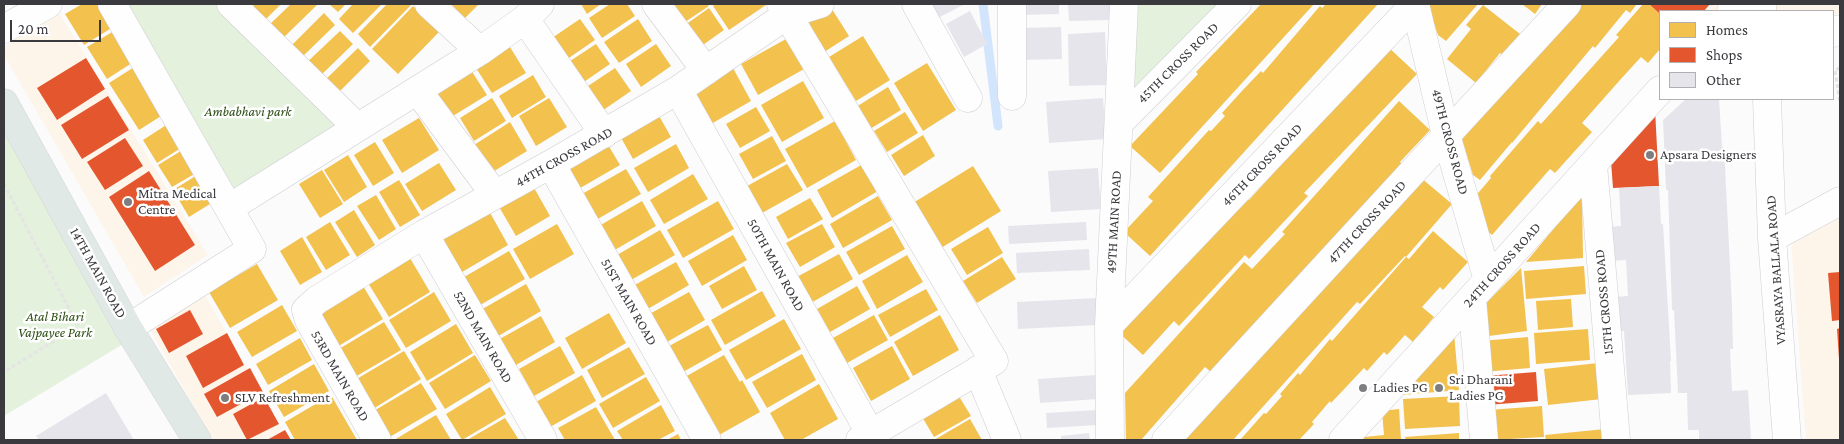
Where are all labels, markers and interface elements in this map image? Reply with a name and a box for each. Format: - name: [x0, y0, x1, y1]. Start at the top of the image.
- scale bar: [12, 10, 104, 42]
- legend: [1659, 10, 1834, 100]
- street label: 45TH CROSS ROAD: [1134, 19, 1222, 107]
- text: 20 m: [18, 21, 49, 37]
- text: Homes: [1706, 22, 1748, 38]
- text: Shops: [1706, 47, 1742, 63]
- text: Other: [1706, 72, 1741, 88]
- street label: 49TH CROSS ROAD: [1428, 87, 1472, 197]
- park label: Ambabhavi park: [205, 104, 291, 120]
- street label: 46TH CROSS ROAD: [1218, 120, 1306, 210]
- street label: 44TH CROSS ROAD: [512, 123, 616, 191]
- place label: Apsara Designers: [1660, 147, 1757, 163]
- marker: Apsara Designers: [1644, 149, 1656, 161]
- street label: 49TH MAIN ROAD: [1103, 170, 1125, 274]
- street label: 47TH CROSS ROAD: [1324, 177, 1410, 267]
- place label: Mitra Medical Centre: [138, 186, 217, 218]
- street label: VYASRAYA BALLALA ROAD: [1762, 195, 1790, 345]
- marker: Mitra Medical Centre: [122, 196, 134, 208]
- street label: 50TH MAIN ROAD: [744, 216, 808, 314]
- street label: 24TH CROSS ROAD: [1460, 219, 1544, 311]
- street label: 14TH MAIN ROAD: [66, 225, 130, 321]
- street label: 15TH CROSS ROAD: [1591, 249, 1617, 355]
- street label: 51ST MAIN ROAD: [597, 255, 661, 349]
- street label: 52ND MAIN ROAD: [450, 288, 516, 386]
- park label: Atal Bihari Vajpayee Park: [18, 309, 92, 342]
- street label: 53RD MAIN ROAD: [307, 327, 373, 425]
- place label: Sri Dharani Ladies PG: [1449, 372, 1513, 404]
- place label: Ladies PG: [1373, 380, 1428, 396]
- marker: Ladies PG: [1357, 382, 1369, 394]
- marker: Sri Dharani Ladies PG: [1433, 382, 1445, 394]
- place label: SLV Refreshment: [235, 390, 330, 406]
- marker: SLV Refreshment: [219, 392, 231, 404]

